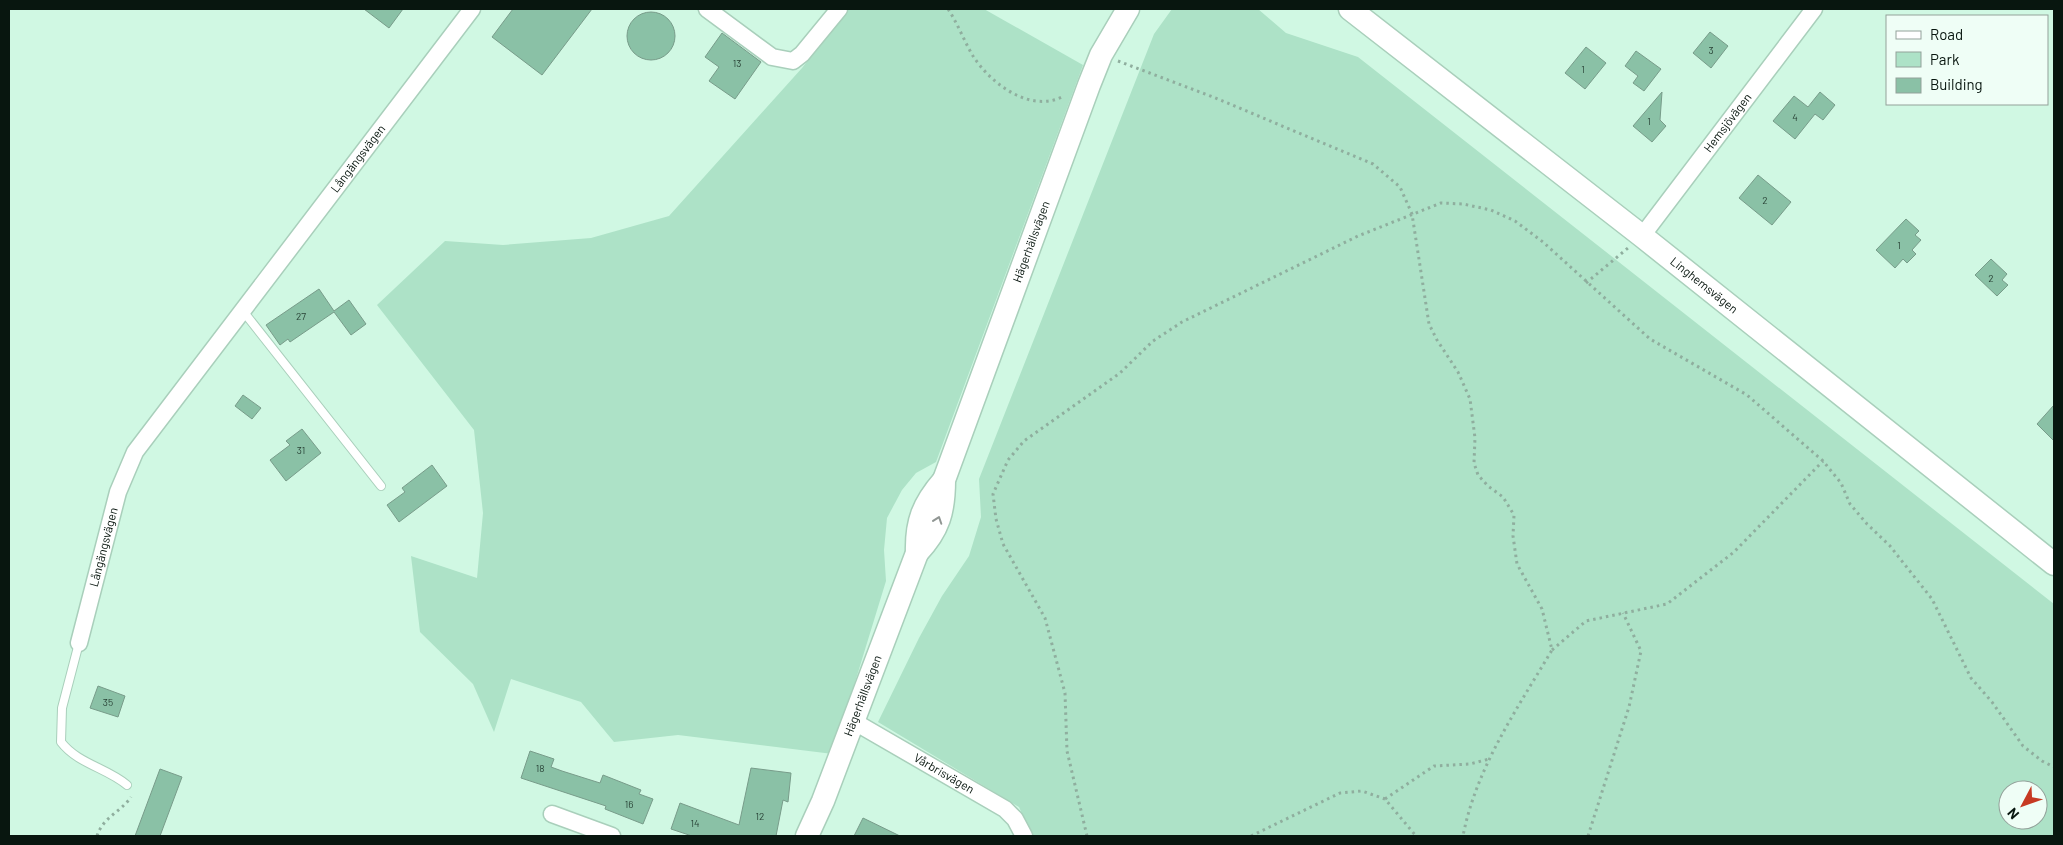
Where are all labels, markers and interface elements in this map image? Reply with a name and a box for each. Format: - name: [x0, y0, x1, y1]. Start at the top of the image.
- legend: [1886, 15, 2048, 105]
- text: Road: [1930, 25, 1963, 43]
- house number: 3: [1708, 44, 1714, 56]
- text: Park: [1930, 50, 1960, 68]
- house number: 13: [733, 57, 741, 69]
- house number: 1: [1581, 63, 1585, 75]
- text: Building: [1930, 75, 1983, 93]
- street label: Hemsjövägen: [1700, 90, 1754, 154]
- house number: 4: [1792, 111, 1798, 123]
- house number: 1: [1647, 115, 1651, 127]
- street label: Långängsvägen: [327, 121, 388, 195]
- house number: 2: [1762, 194, 1768, 206]
- street label: Hägerhällsvägen: [1009, 199, 1052, 284]
- house number: 1: [1897, 239, 1901, 251]
- street label: Linghemsvägen: [1668, 254, 1741, 316]
- house number: 2: [1988, 272, 1994, 284]
- house number: 27: [296, 310, 306, 322]
- house number: 31: [297, 444, 305, 456]
- street label: Långängsvägen: [86, 506, 120, 588]
- one-way arrow: [933, 516, 943, 524]
- street label: Hägerhällsvägen: [840, 653, 884, 738]
- house number: 35: [103, 696, 113, 708]
- street label: Vårbrisvägen: [912, 750, 977, 796]
- house number: 18: [536, 762, 544, 774]
- north arrow: [1998, 780, 2048, 830]
- house number: 16: [625, 798, 633, 810]
- text: N: [2003, 805, 2022, 823]
- house number: 12: [756, 810, 764, 822]
- house number: 14: [690, 817, 700, 829]

